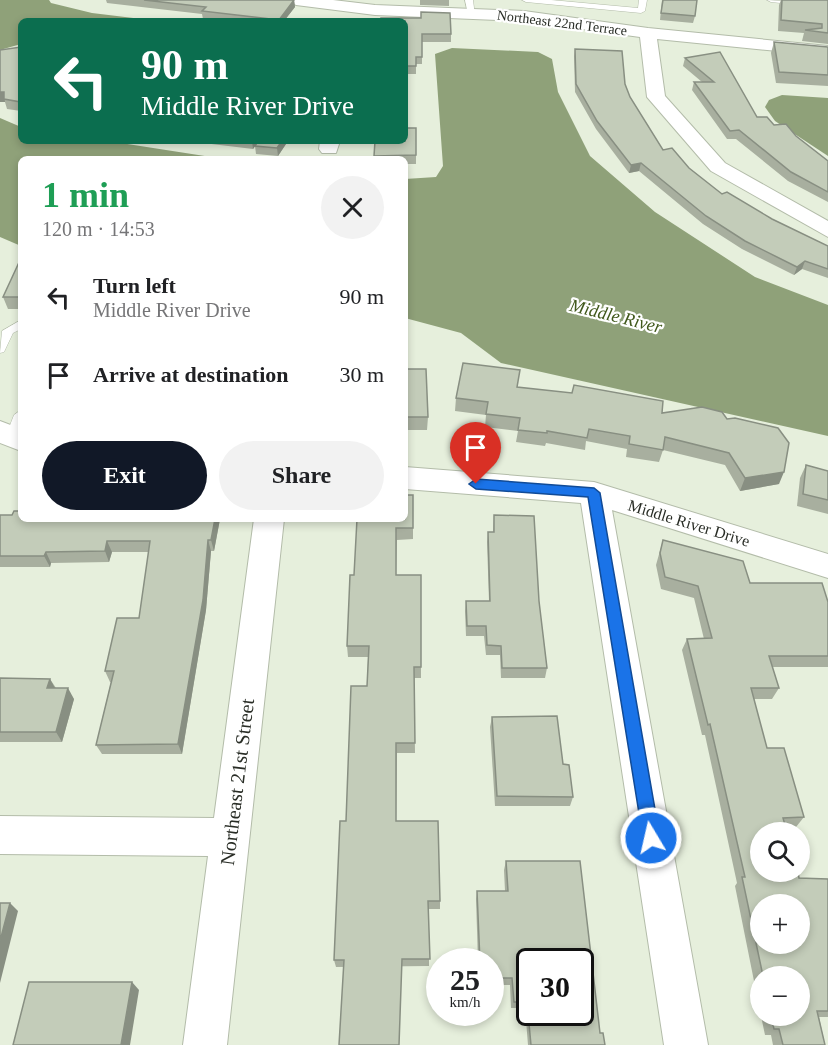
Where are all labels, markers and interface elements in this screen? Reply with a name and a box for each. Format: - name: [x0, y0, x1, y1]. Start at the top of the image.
- street label: Northeast 22nd Terrace: [496, 8, 628, 38]
- icon: left: [42, 42, 120, 120]
- text: 90 m: [141, 42, 229, 88]
- text: Middle River Drive: [141, 91, 354, 121]
- text: 1 min: [42, 175, 129, 215]
- button: close: [321, 176, 384, 239]
- text: 120 m · 14:53: [42, 218, 155, 240]
- text: Turn left: [93, 273, 176, 298]
- icon: left: [42, 281, 75, 314]
- text: 90 m: [339, 284, 384, 309]
- water label: Middle River: [567, 295, 665, 337]
- text: Middle River Drive: [93, 299, 251, 321]
- icon: arrive: [42, 359, 75, 392]
- text: Arrive at destination: [93, 362, 289, 387]
- text: 30 m: [339, 362, 384, 387]
- pin: [450, 422, 501, 484]
- icon: arrive: [459, 431, 492, 464]
- button: Exit: [42, 441, 207, 510]
- button: Share: [219, 441, 384, 510]
- street label: Middle River Drive: [626, 496, 752, 550]
- street label: Northeast 21st Street: [216, 697, 258, 867]
- position arrow: [619, 806, 683, 870]
- map controls: [750, 822, 810, 1026]
- button: search: [750, 822, 810, 882]
- button: +: [750, 894, 810, 954]
- speed limit sign: 30: [516, 948, 594, 1026]
- text: 25: [450, 963, 480, 996]
- button: −: [750, 966, 810, 1026]
- text: km/h: [450, 994, 480, 1010]

